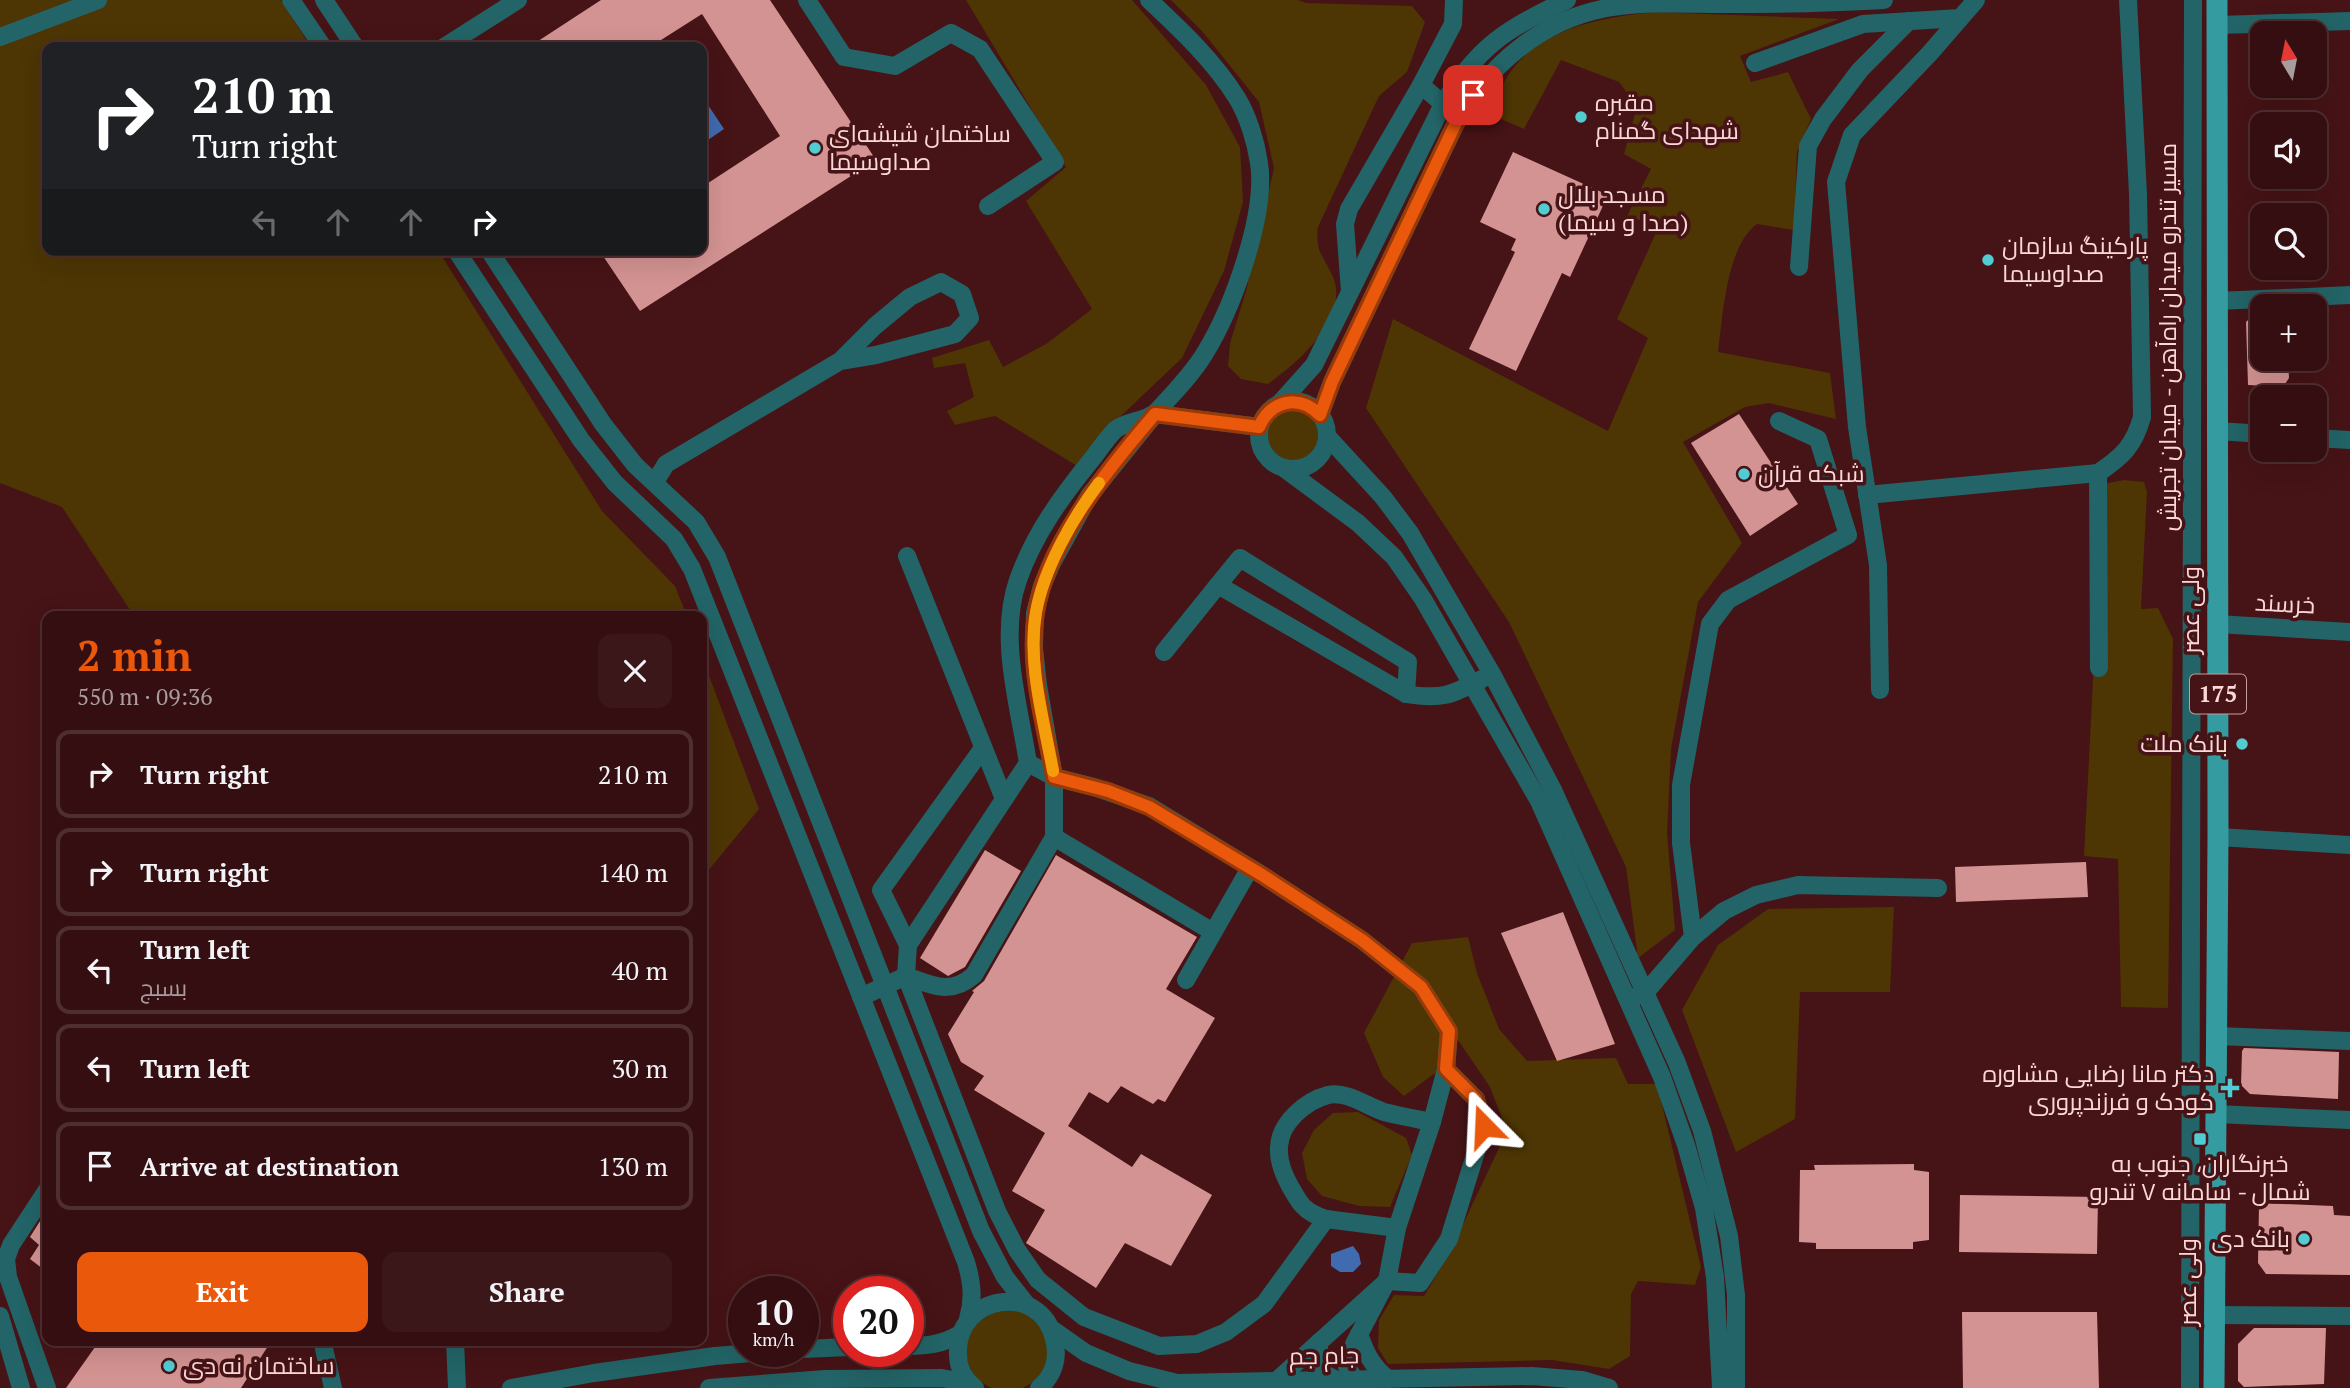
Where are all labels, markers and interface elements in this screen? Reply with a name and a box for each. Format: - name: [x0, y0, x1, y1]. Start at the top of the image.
- north arrow: [2250, 21, 2328, 98]
- map controls: [2250, 21, 2327, 462]
- text: 210 m: [192, 62, 334, 127]
- pin: [1443, 65, 1503, 125]
- icon: right: [77, 70, 168, 161]
- icon: arrive: [1454, 76, 1492, 114]
- place label: مقبره شهدای گمنام: [1595, 86, 1739, 147]
- marker: مقبره شهدای گمنام: [1573, 109, 1589, 125]
- button: sound: [2250, 112, 2327, 189]
- place label: ساختمان شیشه‌ای صداوسیما: [829, 117, 1011, 177]
- text: Turn right: [192, 125, 338, 167]
- marker: ساختمان شیشه‌ای صداوسیما: [807, 140, 823, 156]
- street label: مسیر تندرو میدان راه‌آهن - میدان تجریش: [2151, 143, 2183, 531]
- place label: مسجد بلال (صدا و سیما): [1558, 178, 1688, 238]
- marker: مسجد بلال (صدا و سیما): [1536, 201, 1552, 217]
- icon: left: [246, 203, 284, 241]
- icon: ahead: [319, 203, 357, 241]
- icon: ahead: [392, 203, 430, 241]
- icon: right: [465, 203, 503, 241]
- button: search: [2250, 203, 2327, 280]
- place label: پارکینگ سازمان صداوسیما: [2002, 229, 2149, 289]
- marker: پارکینگ سازمان صداوسیما: [1980, 252, 1996, 268]
- button: +: [2250, 294, 2327, 371]
- button: −: [2250, 385, 2327, 462]
- place label: شبکه قرآن: [1758, 457, 1865, 489]
- marker: شبکه قرآن: [1736, 466, 1752, 482]
- street label: ولی عصر: [2174, 566, 2206, 656]
- street label: خرسند: [2254, 585, 2316, 621]
- text: 2 min: [77, 627, 192, 683]
- button: close: [598, 634, 672, 708]
- road number: 175: [2190, 674, 2246, 714]
- text: 550 m · 09:36: [77, 681, 212, 712]
- place label: بانک ملت: [2140, 727, 2228, 759]
- marker: بانک ملت: [2234, 736, 2250, 752]
- icon: right: [81, 755, 119, 793]
- text: Turn right: [140, 757, 269, 791]
- text: 210 m: [598, 757, 668, 791]
- icon: right: [81, 853, 119, 891]
- text: Turn right: [140, 855, 269, 889]
- text: 140 m: [598, 855, 668, 889]
- text: Turn left: [140, 932, 250, 966]
- icon: left: [81, 951, 119, 989]
- text: 40 m: [612, 953, 668, 987]
- text: بسبج: [140, 972, 187, 1003]
- icon: left: [81, 1049, 119, 1087]
- text: Turn left: [140, 1051, 250, 1085]
- text: 30 m: [612, 1051, 668, 1085]
- place label: دکتر مانا رضایی مشاوره کودک و فرزندپروری: [1982, 1057, 2214, 1118]
- marker: دکتر مانا رضایی مشاوره کودک و فرزندپروری: [2220, 1078, 2240, 1098]
- position arrow: [1447, 1089, 1521, 1163]
- marker: خبرنگاران، جنوب به شمال - سامانه ۷ تندرو: [2192, 1131, 2208, 1147]
- icon: arrive: [81, 1147, 119, 1185]
- place label: خبرنگاران، جنوب به شمال - سامانه ۷ تندرو: [2089, 1147, 2311, 1207]
- text: Arrive at destination: [140, 1149, 399, 1183]
- text: 130 m: [598, 1149, 668, 1183]
- place label: بانک دی: [2212, 1222, 2290, 1254]
- marker: بانک دی: [2296, 1231, 2312, 1247]
- street label: ولی عصر: [2171, 1238, 2203, 1328]
- button: Exit: [77, 1252, 368, 1332]
- button: Share: [382, 1252, 672, 1332]
- speed limit sign: 20: [833, 1276, 924, 1367]
- text: 10: [754, 1289, 793, 1335]
- text: km/h: [753, 1327, 794, 1351]
- street label: جام جم: [1289, 1338, 1359, 1373]
- place label: ساختمان نه دی: [183, 1349, 335, 1381]
- marker: ساختمان نه دی: [161, 1358, 177, 1374]

